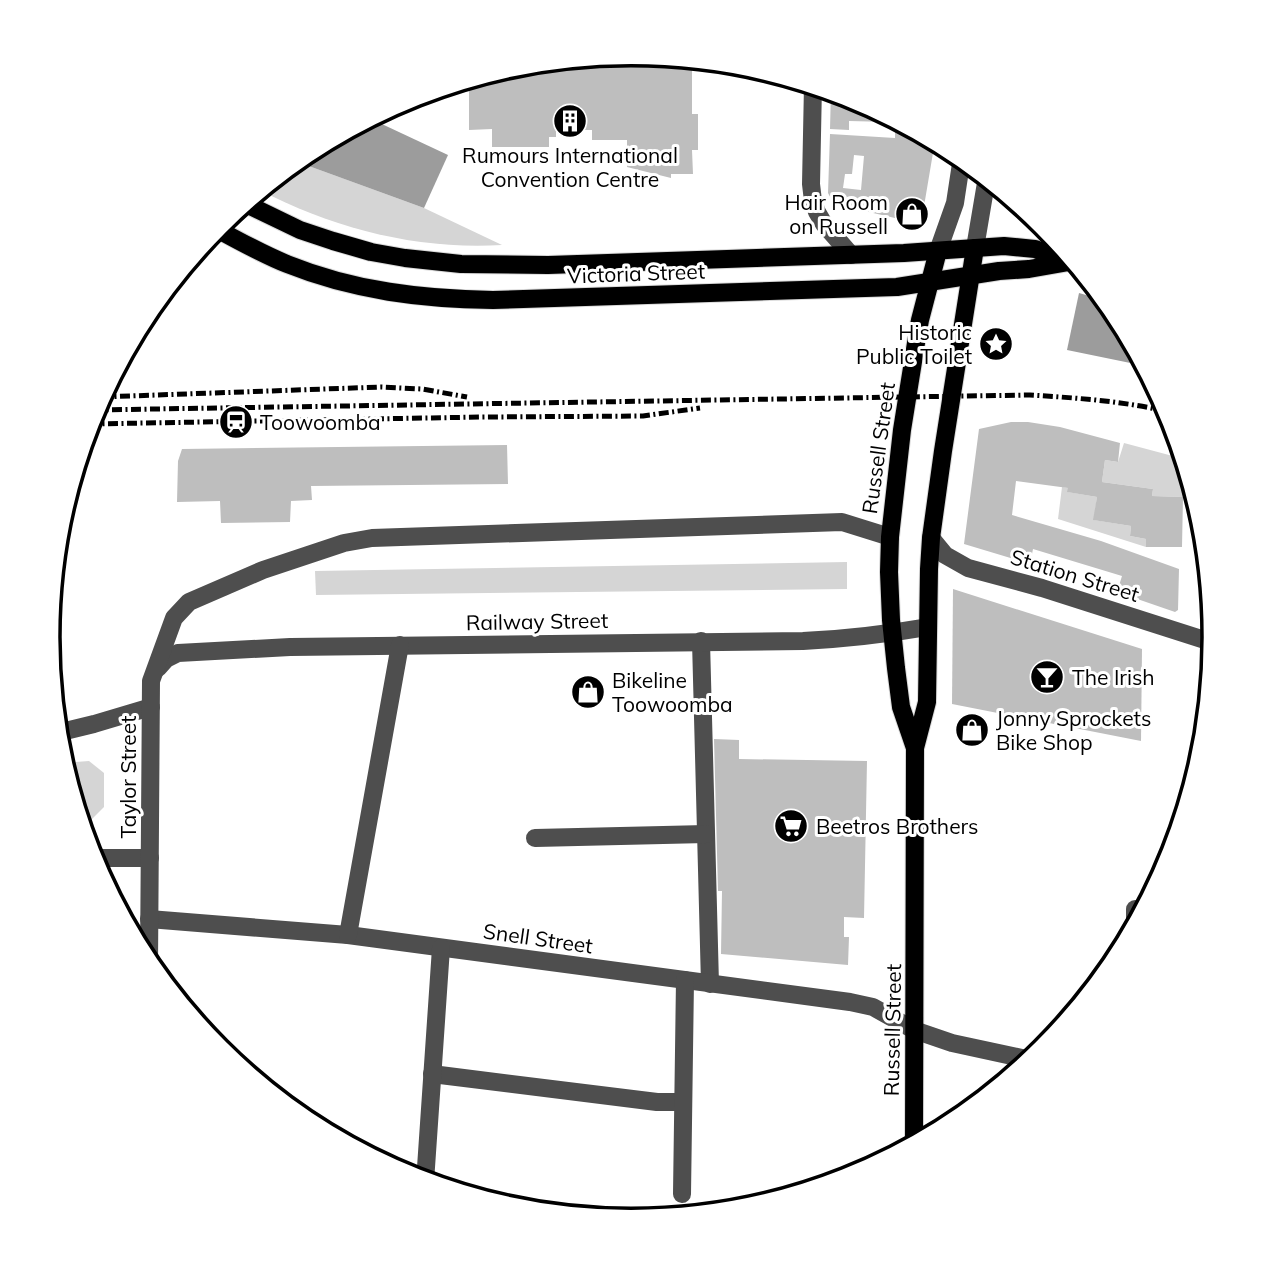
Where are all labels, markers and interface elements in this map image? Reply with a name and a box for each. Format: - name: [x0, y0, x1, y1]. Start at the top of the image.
- building icon: Rumours International Convention Centre: [551, 102, 589, 140]
- place label: Rumours International Convention Centre: [462, 142, 678, 192]
- place label: Hair Room on Russell: [785, 189, 888, 239]
- shop icon: Hair Room on Russell: [893, 195, 931, 233]
- street label: Victoria Street: [567, 258, 705, 288]
- place label: Historic Public Toilet: [856, 319, 972, 369]
- place icon: Historic Public Toilet: [977, 325, 1015, 363]
- street label: Russell Street: [856, 381, 900, 515]
- station icon: Toowoomba: [217, 403, 255, 441]
- place label: Toowoomba: [260, 409, 381, 435]
- street label: Station Street: [1008, 543, 1142, 607]
- street label: Railway Street: [466, 607, 608, 635]
- bar icon: The Irish: [1028, 658, 1066, 696]
- place label: The Irish: [1072, 664, 1155, 690]
- place label: Bikeline Toowoomba: [612, 667, 733, 717]
- shop icon: Bikeline Toowoomba: [569, 673, 607, 711]
- place label: Jonny Sprockets Bike Shop: [996, 705, 1151, 755]
- shop icon: Jonny Sprockets Bike Shop: [953, 711, 991, 749]
- street label: Taylor Street: [115, 716, 141, 838]
- supermarket icon: Beetros Brothers: [772, 807, 810, 845]
- place label: Beetros Brothers: [816, 813, 979, 839]
- street label: Snell Street: [482, 917, 594, 959]
- street label: Russell Street: [878, 964, 906, 1096]

